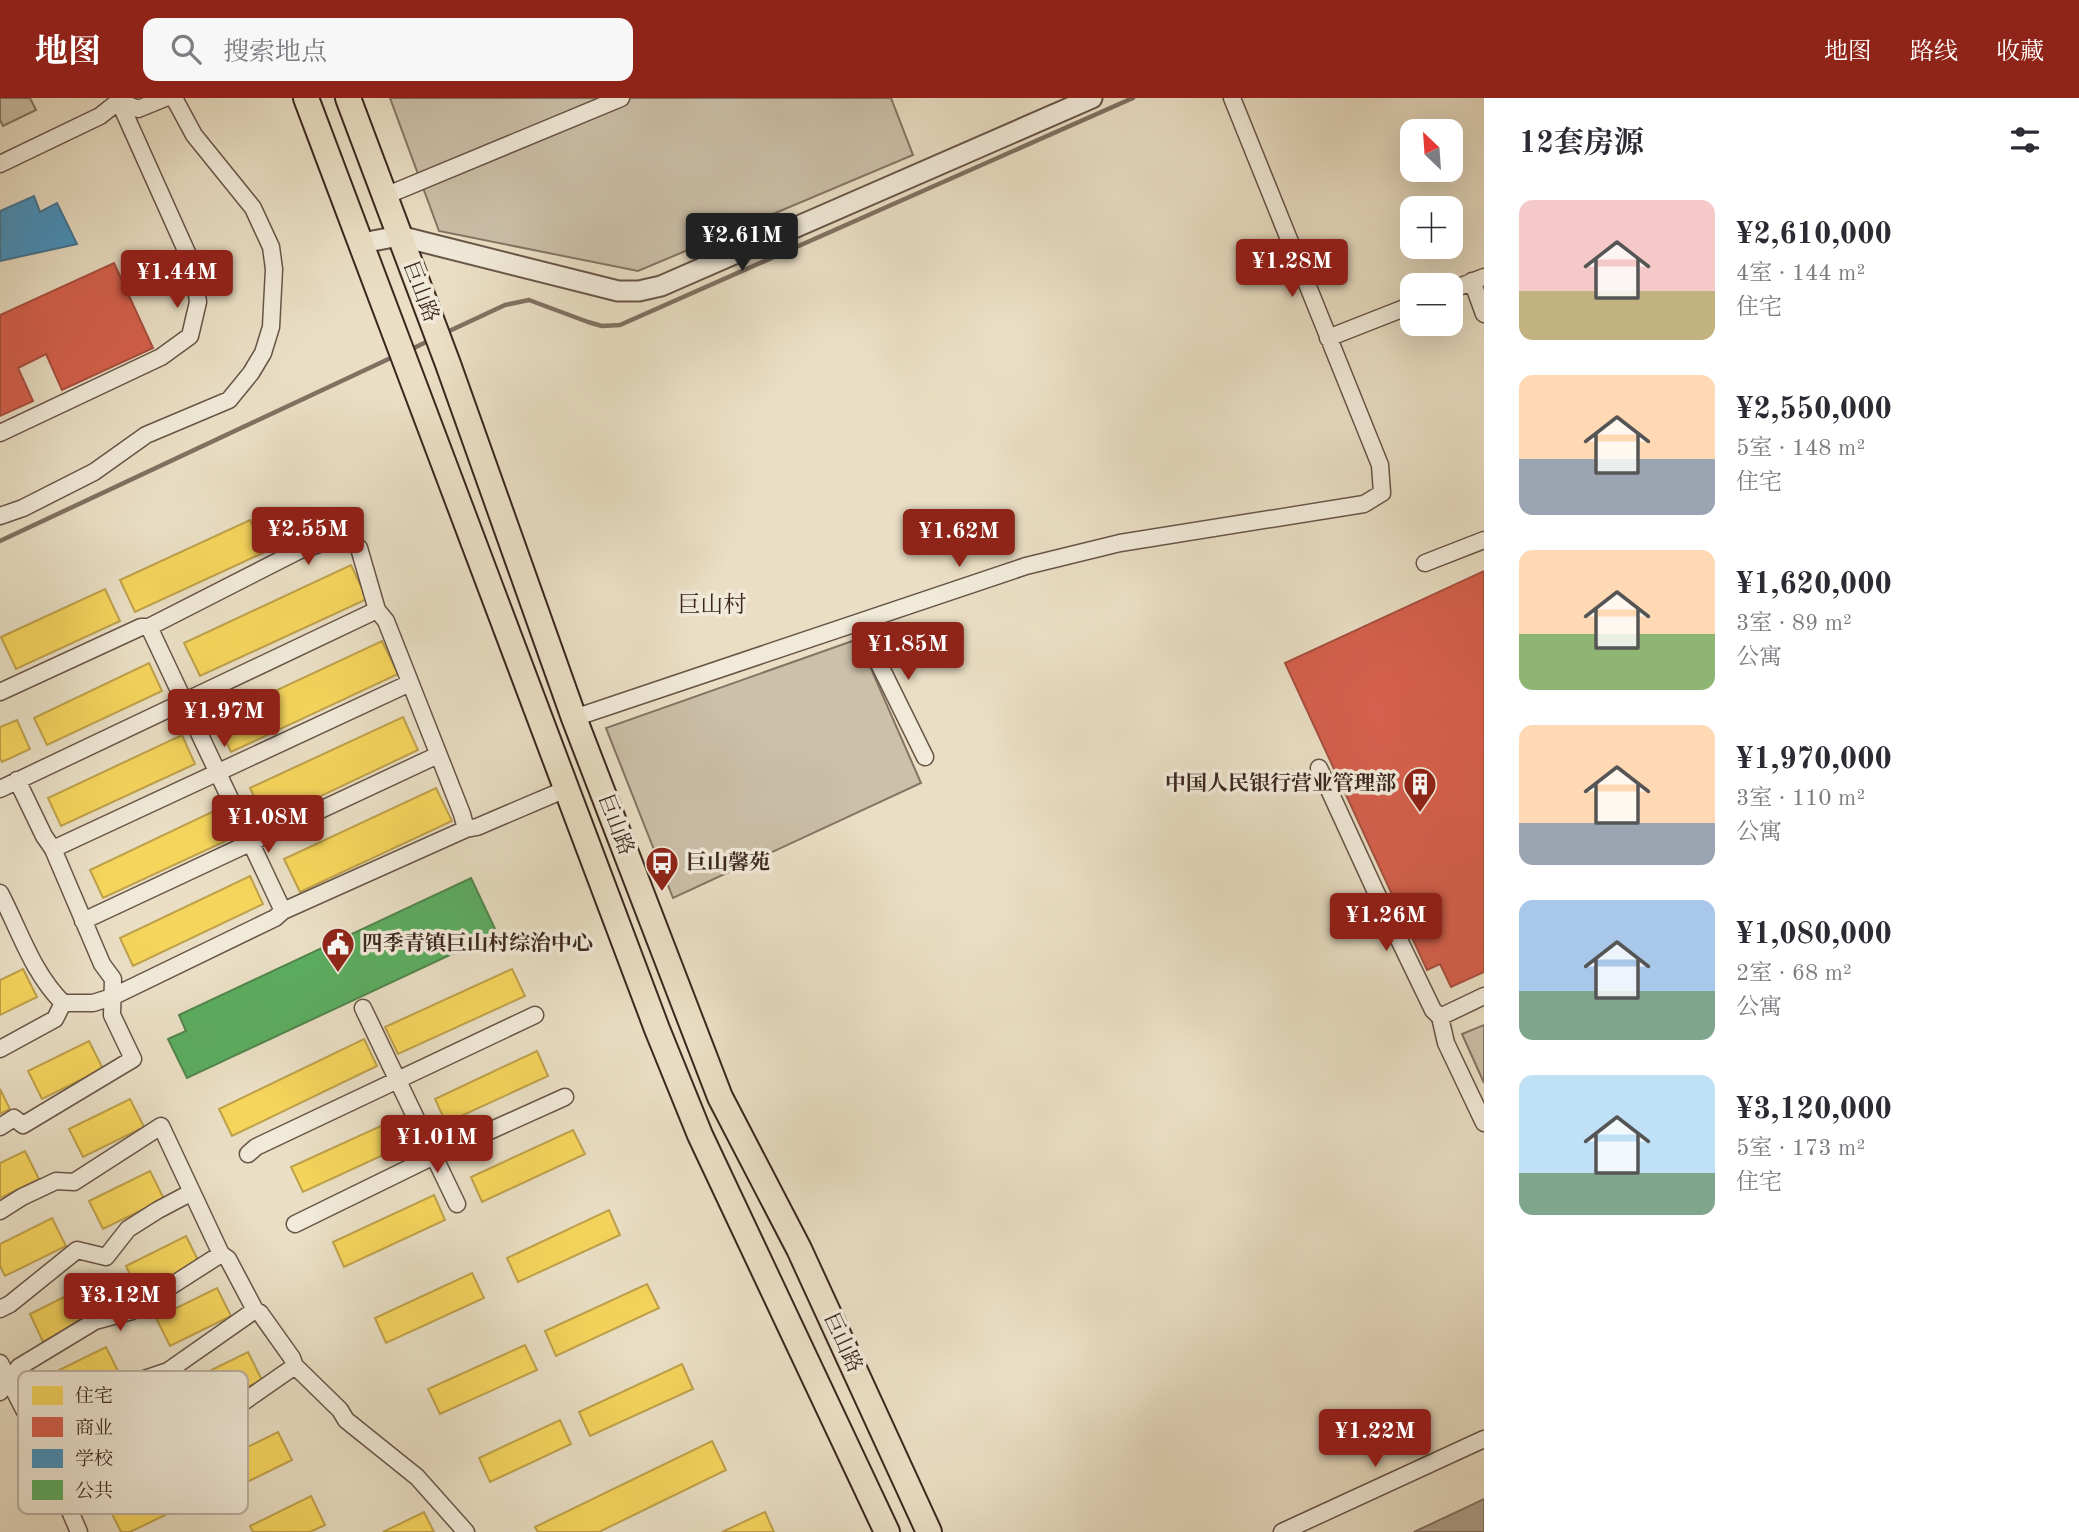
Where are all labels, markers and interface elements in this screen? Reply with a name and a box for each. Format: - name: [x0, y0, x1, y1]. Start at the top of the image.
- search box: [143, 18, 633, 81]
- icon: search: [167, 30, 205, 68]
- text: 地图: [35, 37, 101, 70]
- text: 搜索地点: [223, 40, 327, 66]
- text: 地图: [1824, 41, 1872, 65]
- text: 路线: [1910, 41, 1958, 65]
- text: 收藏: [1996, 41, 2044, 65]
- north arrow: [1400, 119, 1463, 182]
- map controls: [1400, 119, 1463, 336]
- icon: filters: [2006, 121, 2044, 159]
- text: 12套房源: [1519, 129, 1644, 159]
- button: +: [1400, 196, 1463, 259]
- pin: ¥2.61M: [685, 214, 799, 273]
- text: ¥2,610,000: [1736, 220, 1892, 250]
- text: ¥2.61M: [702, 224, 782, 247]
- icon: home: [1575, 228, 1659, 312]
- pin: ¥1.28M: [1235, 240, 1349, 299]
- pin: ¥1.44M: [120, 250, 234, 310]
- text: ¥1.28M: [1252, 250, 1332, 273]
- street label: 巨山路: [399, 258, 443, 325]
- text: ¥1.44M: [137, 261, 217, 284]
- text: 4室 · 144 m²: [1736, 262, 1865, 285]
- button: −: [1400, 273, 1463, 336]
- text: 住宅: [1736, 296, 1782, 319]
- text: ¥2,550,000: [1736, 395, 1892, 425]
- icon: home: [1575, 403, 1659, 487]
- text: 5室 · 148 m²: [1736, 437, 1865, 460]
- text: 住宅: [1736, 471, 1782, 494]
- pin: ¥2.55M: [251, 508, 365, 567]
- pin: ¥1.62M: [902, 510, 1016, 569]
- text: ¥2.55M: [268, 518, 348, 541]
- text: ¥1.62M: [919, 520, 999, 543]
- text: ¥1,620,000: [1736, 570, 1892, 600]
- icon: home: [1575, 578, 1659, 662]
- district label: 巨山村: [678, 592, 747, 617]
- text: 3室 · 89 m²: [1736, 612, 1852, 635]
- pin: ¥1.85M: [851, 622, 965, 682]
- text: ¥1.85M: [868, 633, 948, 656]
- text: 公寓: [1736, 646, 1782, 669]
- pin: ¥1.97M: [167, 690, 281, 749]
- text: ¥1.97M: [184, 700, 264, 723]
- text: ¥1,970,000: [1736, 745, 1892, 775]
- icon: home: [1575, 753, 1659, 837]
- building icon: 中国人民银行营业管理部: [1401, 765, 1439, 814]
- place label: 中国人民银行营业管理部: [1165, 771, 1396, 795]
- text: 3室 · 110 m²: [1736, 787, 1865, 810]
- street label: 巨山路: [594, 791, 638, 858]
- pin: ¥1.08M: [211, 796, 325, 855]
- text: ¥1.08M: [228, 806, 308, 829]
- text: 公寓: [1736, 821, 1782, 844]
- bus stop icon: 巨山馨苑: [643, 844, 681, 893]
- place label: 巨山馨苑: [686, 851, 770, 874]
- pin: ¥1.26M: [1329, 894, 1443, 953]
- text: ¥1.26M: [1346, 904, 1426, 927]
- text: ¥1,080,000: [1736, 920, 1892, 950]
- public building icon: 四季青镇巨山村综治中心: [319, 925, 357, 974]
- icon: home: [1575, 928, 1659, 1012]
- place label: 四季青镇巨山村综治中心: [362, 931, 593, 955]
- text: 2室 · 68 m²: [1736, 962, 1852, 985]
- text: 公寓: [1736, 996, 1782, 1019]
- text: ¥3,120,000: [1736, 1095, 1892, 1125]
- icon: home: [1575, 1103, 1659, 1187]
- pin: ¥1.01M: [380, 1116, 494, 1175]
- text: ¥1.01M: [397, 1126, 477, 1149]
- text: 5室 · 173 m²: [1736, 1137, 1865, 1160]
- text: 住宅: [1736, 1171, 1782, 1194]
- pin: ¥3.12M: [63, 1274, 177, 1333]
- text: ¥3.12M: [80, 1284, 160, 1307]
- street label: 巨山路: [819, 1309, 867, 1376]
- legend: [18, 1371, 248, 1514]
- text: 住宅: [75, 1386, 113, 1407]
- pin: ¥1.22M: [1318, 1410, 1432, 1469]
- text: 商业: [75, 1417, 113, 1439]
- text: ¥1.22M: [1335, 1420, 1415, 1443]
- text: 学校: [75, 1448, 113, 1470]
- text: 公共: [75, 1481, 113, 1502]

